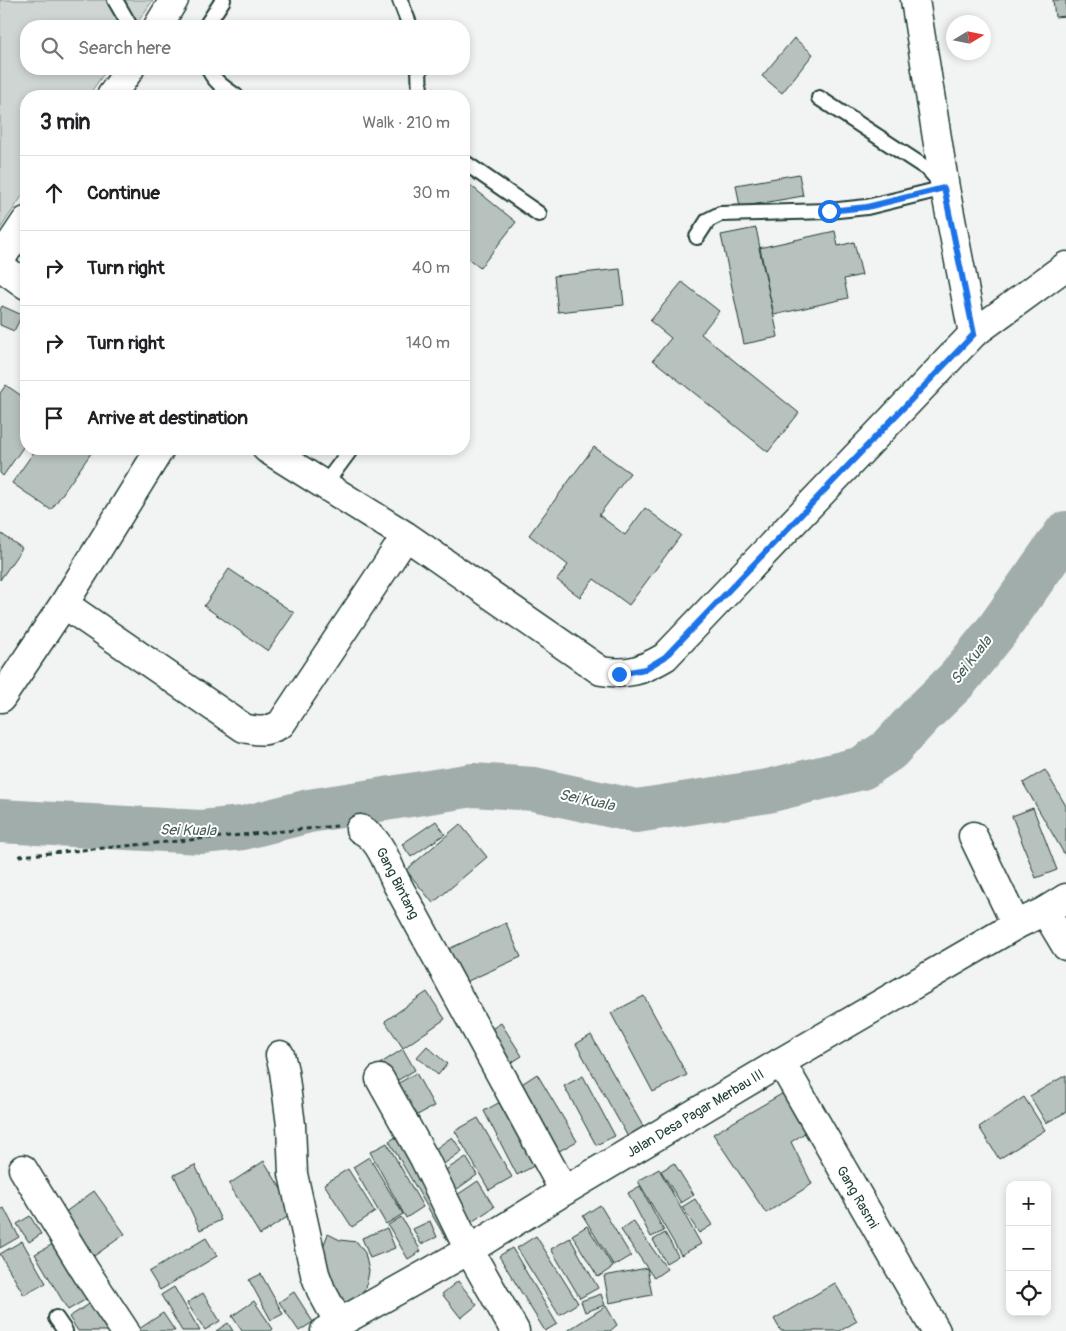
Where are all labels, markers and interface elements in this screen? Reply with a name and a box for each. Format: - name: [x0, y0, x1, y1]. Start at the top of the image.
- north arrow: [946, 15, 991, 60]
- search box: [20, 20, 470, 75]
- icon: search: [38, 34, 66, 62]
- text: Search here: [78, 36, 171, 60]
- text: 3 min: [40, 109, 90, 136]
- text: Walk · 210 m: [362, 113, 450, 133]
- icon: ahead: [40, 179, 68, 207]
- text: Continue: [87, 181, 160, 205]
- text: 30 m: [412, 183, 450, 203]
- route start: [818, 200, 841, 223]
- icon: right: [40, 254, 68, 282]
- text: Turn right: [87, 256, 165, 280]
- text: 40 m: [412, 258, 450, 278]
- icon: right: [40, 329, 68, 357]
- text: Turn right: [87, 331, 165, 355]
- text: 140 m: [406, 333, 450, 353]
- icon: arrive: [40, 404, 68, 432]
- text: Arrive at destination: [87, 406, 248, 430]
- water label: Sei Kuala: [947, 632, 997, 688]
- route end: [608, 663, 631, 686]
- water label: Sei Kuala: [557, 785, 617, 816]
- water label: Sei Kuala: [160, 821, 217, 841]
- street label: Gang Bintang: [372, 845, 423, 922]
- street label: Jalan Desa Pagar Merbau III: [623, 1066, 767, 1161]
- street label: Gang Rasmi: [833, 1163, 882, 1232]
- map controls: [1006, 1181, 1051, 1316]
- button: +: [1006, 1181, 1051, 1226]
- button: −: [1006, 1226, 1051, 1271]
- button: locate: [1006, 1271, 1051, 1316]

